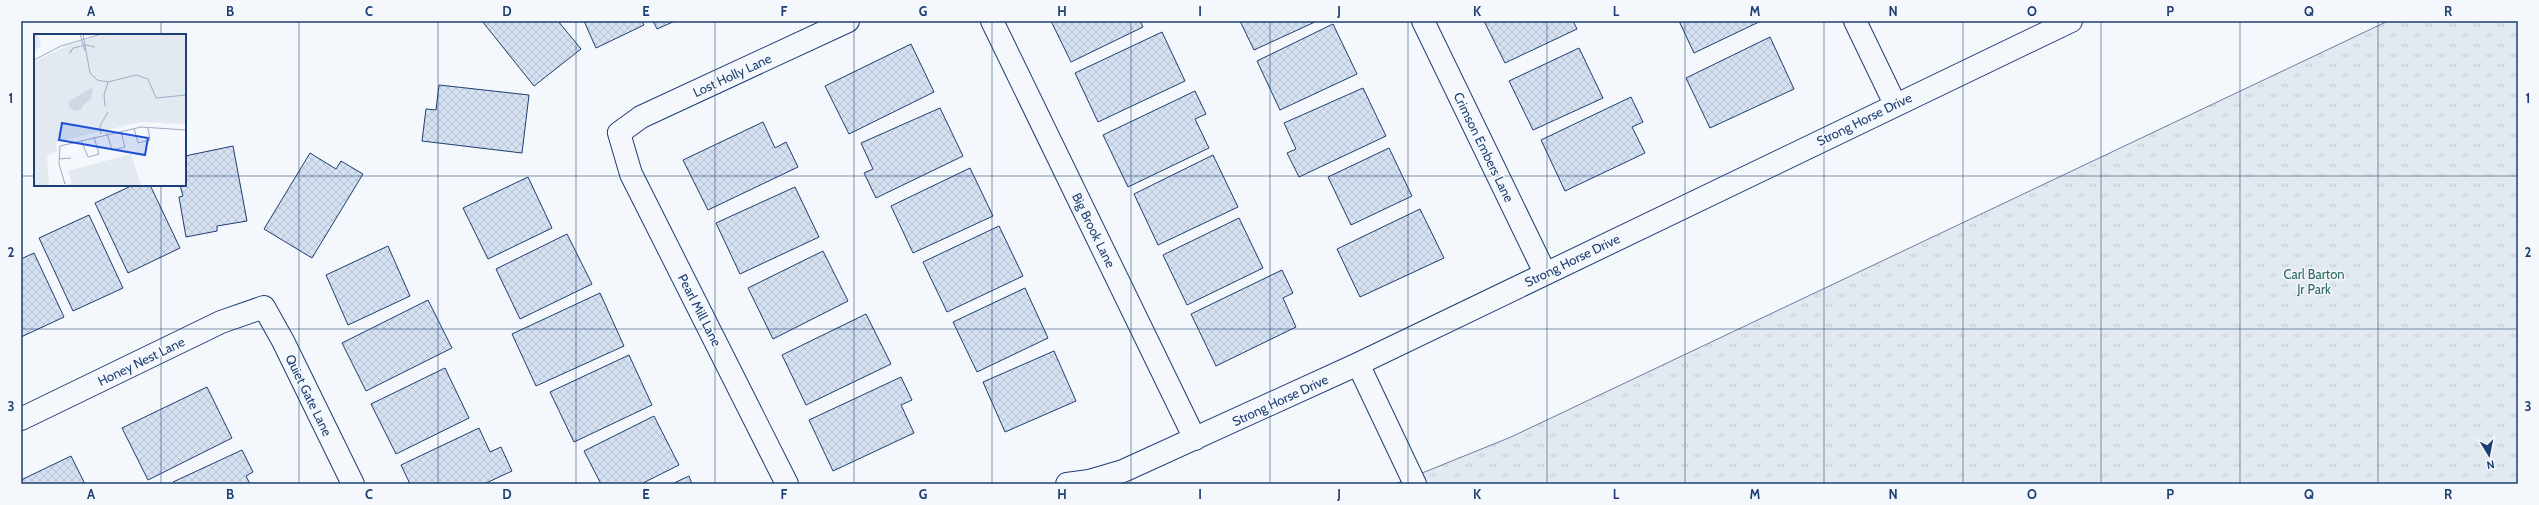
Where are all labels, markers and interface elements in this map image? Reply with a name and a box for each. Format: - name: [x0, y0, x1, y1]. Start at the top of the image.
- text: A: [87, 3, 96, 19]
- text: B: [226, 3, 234, 19]
- text: C: [365, 3, 373, 19]
- text: D: [502, 3, 512, 19]
- text: E: [642, 3, 650, 19]
- text: F: [781, 3, 788, 19]
- text: G: [919, 3, 928, 19]
- text: H: [1057, 3, 1067, 19]
- text: I: [1198, 3, 1202, 19]
- text: J: [1336, 3, 1341, 19]
- text: K: [1473, 3, 1482, 19]
- text: L: [1613, 3, 1620, 19]
- text: M: [1750, 3, 1761, 19]
- text: N: [1888, 3, 1898, 19]
- text: O: [2027, 3, 2037, 19]
- text: P: [2166, 3, 2174, 19]
- text: Q: [2304, 3, 2314, 19]
- text: R: [2444, 3, 2452, 19]
- inset map: [34, 34, 186, 186]
- street label: Lost Holly Lane: [690, 50, 774, 100]
- street label: Crimson Embers Lane: [1450, 89, 1518, 205]
- street label: Strong Horse Drive: [1814, 89, 1915, 149]
- text: 1: [9, 90, 13, 106]
- text: 1: [2526, 90, 2530, 106]
- street label: Big Brook Lane: [1069, 190, 1119, 270]
- street label: Strong Horse Drive: [1522, 230, 1623, 290]
- text: 2: [8, 244, 15, 260]
- text: 2: [2525, 244, 2532, 260]
- park label: Carl Barton Jr Park: [2283, 266, 2345, 297]
- street label: Pearl Mill Lane: [675, 271, 725, 349]
- street label: Honey Nest Lane: [95, 333, 187, 389]
- street label: Quiet Gate Lane: [282, 352, 336, 439]
- street label: Strong Horse Drive: [1230, 371, 1331, 429]
- text: 3: [7, 398, 15, 414]
- text: 3: [2524, 398, 2532, 414]
- north arrow: [2469, 435, 2509, 475]
- text: N: [2486, 457, 2496, 472]
- text: A: [87, 486, 96, 502]
- text: B: [226, 486, 234, 502]
- text: C: [365, 486, 373, 502]
- text: D: [502, 486, 512, 502]
- text: E: [642, 486, 650, 502]
- text: F: [781, 486, 788, 502]
- text: G: [919, 486, 928, 502]
- text: H: [1057, 486, 1067, 502]
- text: I: [1198, 486, 1202, 502]
- text: J: [1336, 486, 1341, 502]
- text: K: [1473, 486, 1482, 502]
- text: L: [1613, 486, 1620, 502]
- text: M: [1750, 486, 1761, 502]
- text: N: [1888, 486, 1898, 502]
- text: O: [2027, 486, 2037, 502]
- text: P: [2166, 486, 2174, 502]
- text: Q: [2304, 486, 2314, 502]
- text: R: [2444, 486, 2452, 502]

